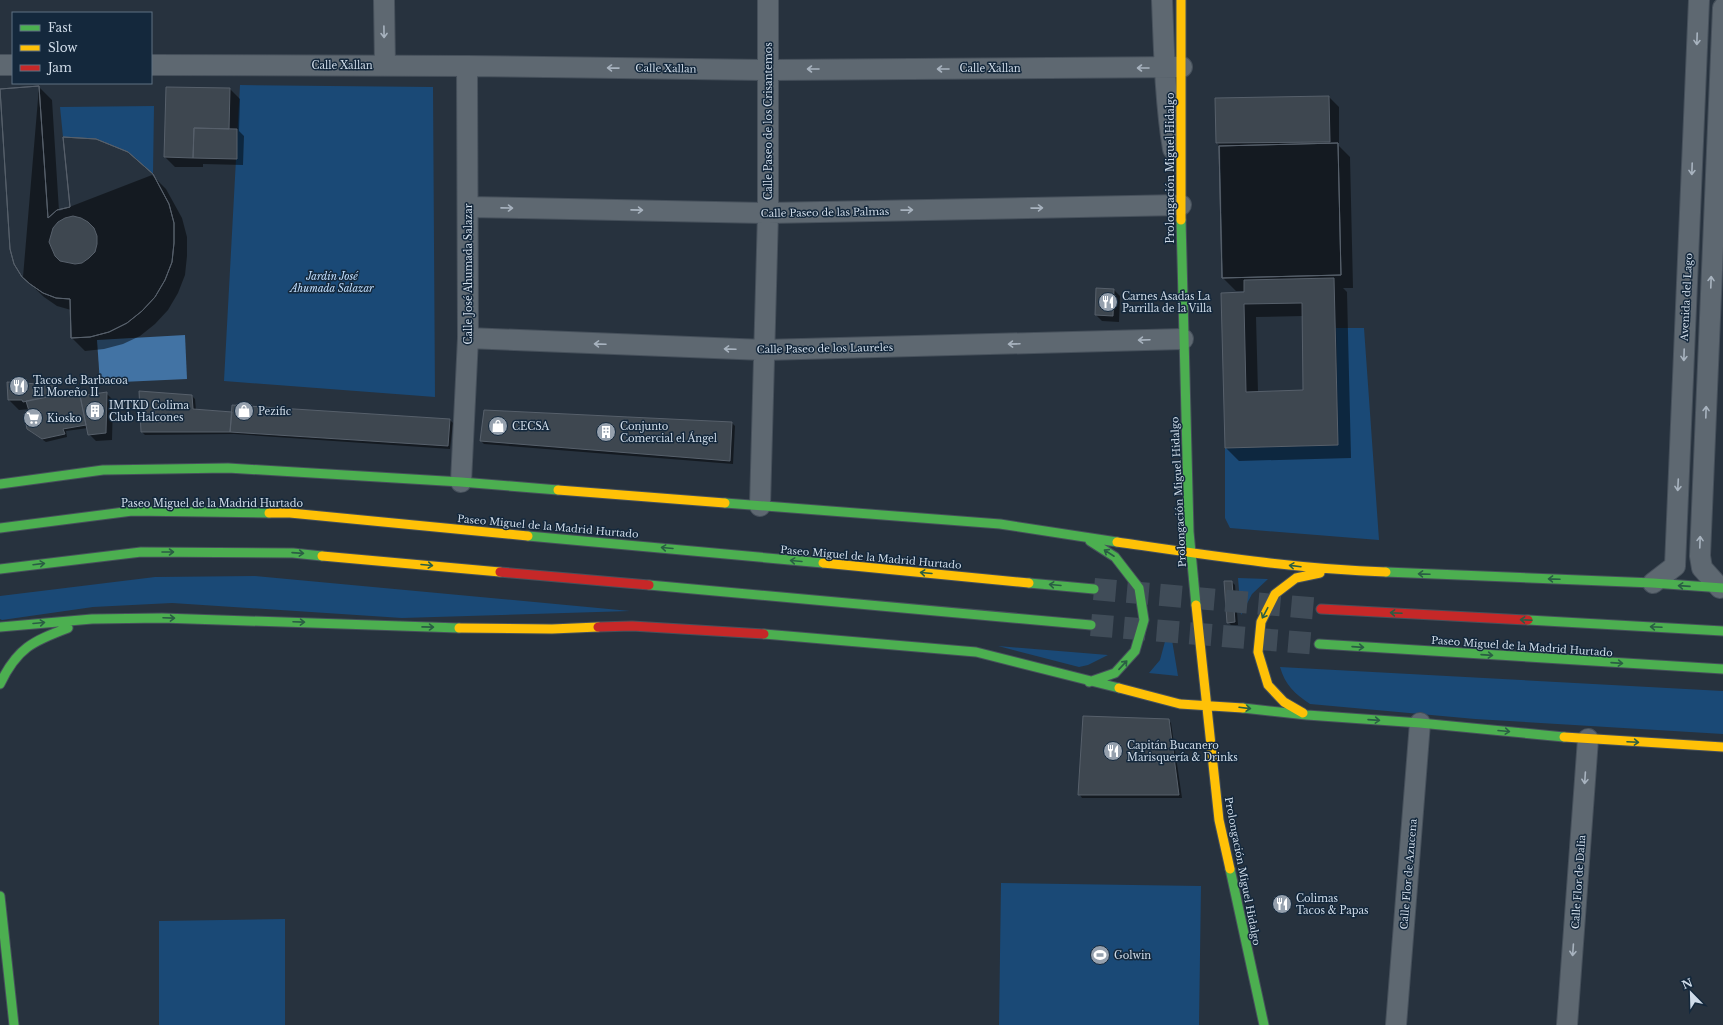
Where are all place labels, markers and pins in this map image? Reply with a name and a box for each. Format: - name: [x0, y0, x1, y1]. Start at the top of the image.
- place label: Carnes Asadas La Parrilla de la Villa: [1122, 290, 1212, 315]
- restaurant icon: Carnes Asadas La Parrilla de la Villa: [1097, 291, 1119, 313]
- place label: Tacos de Barbacoa El Moreño II: [33, 374, 128, 399]
- restaurant icon: Tacos de Barbacoa El Moreño II: [8, 375, 30, 397]
- place label: IMTKD Colima Club Halcones: [109, 399, 190, 424]
- building icon: IMTKD Colima Club Halcones: [84, 400, 106, 422]
- shop icon: Pezific: [233, 400, 255, 422]
- place label: Pezific: [258, 405, 292, 418]
- supermarket icon: Kiosko: [22, 407, 44, 429]
- place label: Kiosko: [47, 412, 82, 425]
- shop icon: CECSA: [487, 415, 509, 437]
- place label: CECSA: [512, 420, 550, 433]
- place label: Conjunto Comercial el Ángel: [620, 420, 717, 445]
- building icon: Conjunto Comercial el Ángel: [595, 421, 617, 443]
- place label: Capitán Bucanero Marisquería & Drinks: [1127, 739, 1238, 764]
- restaurant icon: Capitán Bucanero Marisquería & Drinks: [1102, 740, 1124, 762]
- place label: Colimas Tacos & Papas: [1296, 892, 1369, 917]
- restaurant icon: Colimas Tacos & Papas: [1271, 893, 1293, 915]
- sports icon: Golwin: [1089, 944, 1111, 966]
- place label: Golwin: [1114, 949, 1151, 962]

